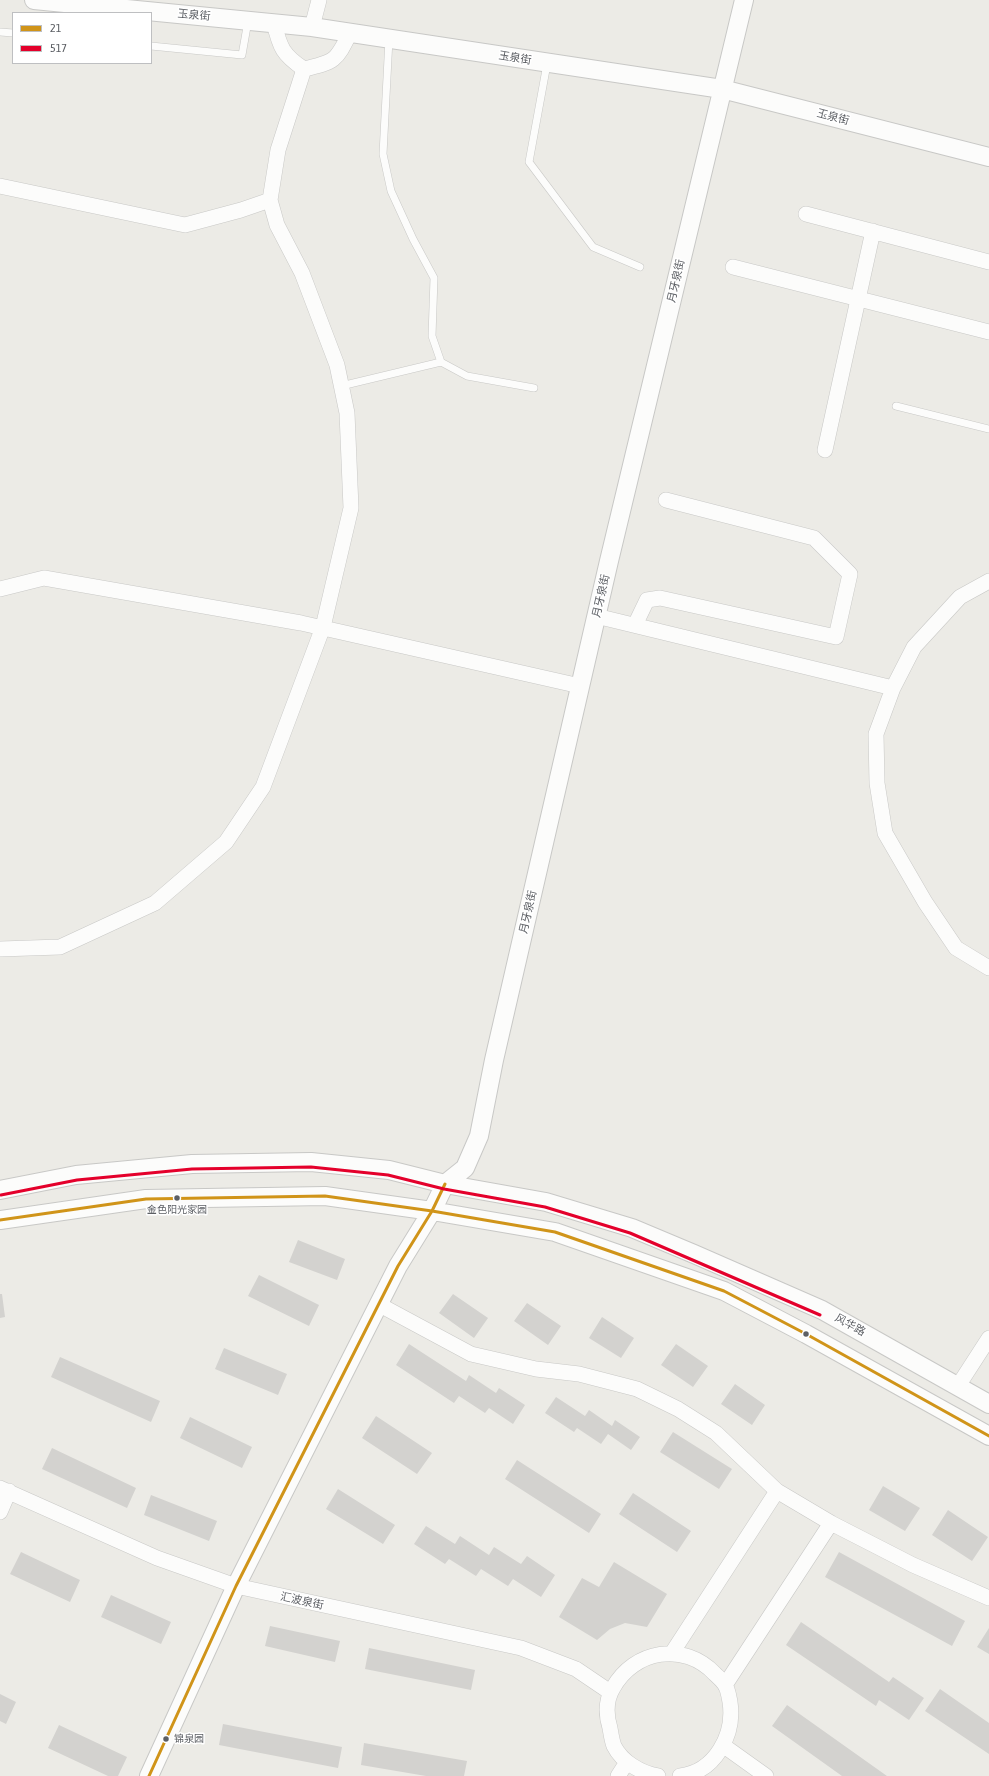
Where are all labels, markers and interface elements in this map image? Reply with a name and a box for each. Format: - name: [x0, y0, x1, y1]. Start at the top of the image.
- street label: 玉泉街: [177, 7, 211, 23]
- legend: [12, 12, 152, 64]
- text: 21: [50, 21, 61, 35]
- text: 517: [50, 41, 67, 55]
- street label: 玉泉街: [498, 49, 532, 67]
- street label: 玉泉街: [815, 107, 851, 127]
- street label: 月牙泉街: [665, 258, 687, 304]
- street label: 月牙泉街: [590, 573, 612, 619]
- street label: 月牙泉街: [517, 889, 539, 935]
- marker: 金色阳光家园: [172, 1193, 182, 1203]
- place label: 金色阳光家园: [147, 1204, 207, 1216]
- street label: 风华路: [832, 1311, 868, 1339]
- unlabelled marker: [801, 1329, 811, 1339]
- street label: 汇波泉街: [279, 1590, 325, 1612]
- place label: 锦泉园: [174, 1733, 204, 1745]
- marker: 锦泉园: [161, 1734, 171, 1744]

